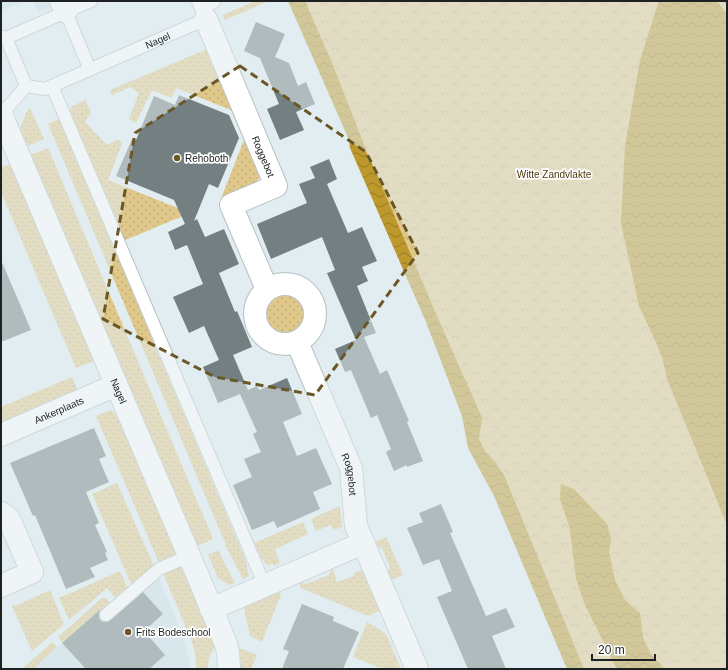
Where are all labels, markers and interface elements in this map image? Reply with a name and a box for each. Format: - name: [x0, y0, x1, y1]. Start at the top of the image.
- street label: Nagel: [143, 30, 172, 50]
- street label: Roggebot: [250, 134, 277, 179]
- marker: Rehoboth: [172, 153, 182, 163]
- place label: Rehoboth: [185, 153, 228, 164]
- park label: Witte Zandvlakte: [517, 169, 592, 180]
- street label: Nagel: [109, 377, 129, 405]
- street label: Ankerplaats: [32, 394, 85, 425]
- street label: Roggebot: [340, 451, 359, 496]
- marker: Frits Bodeschool: [123, 627, 133, 637]
- place label: Frits Bodeschool: [136, 627, 210, 638]
- scale bar: [592, 636, 655, 662]
- text: 20 m: [598, 643, 625, 657]

